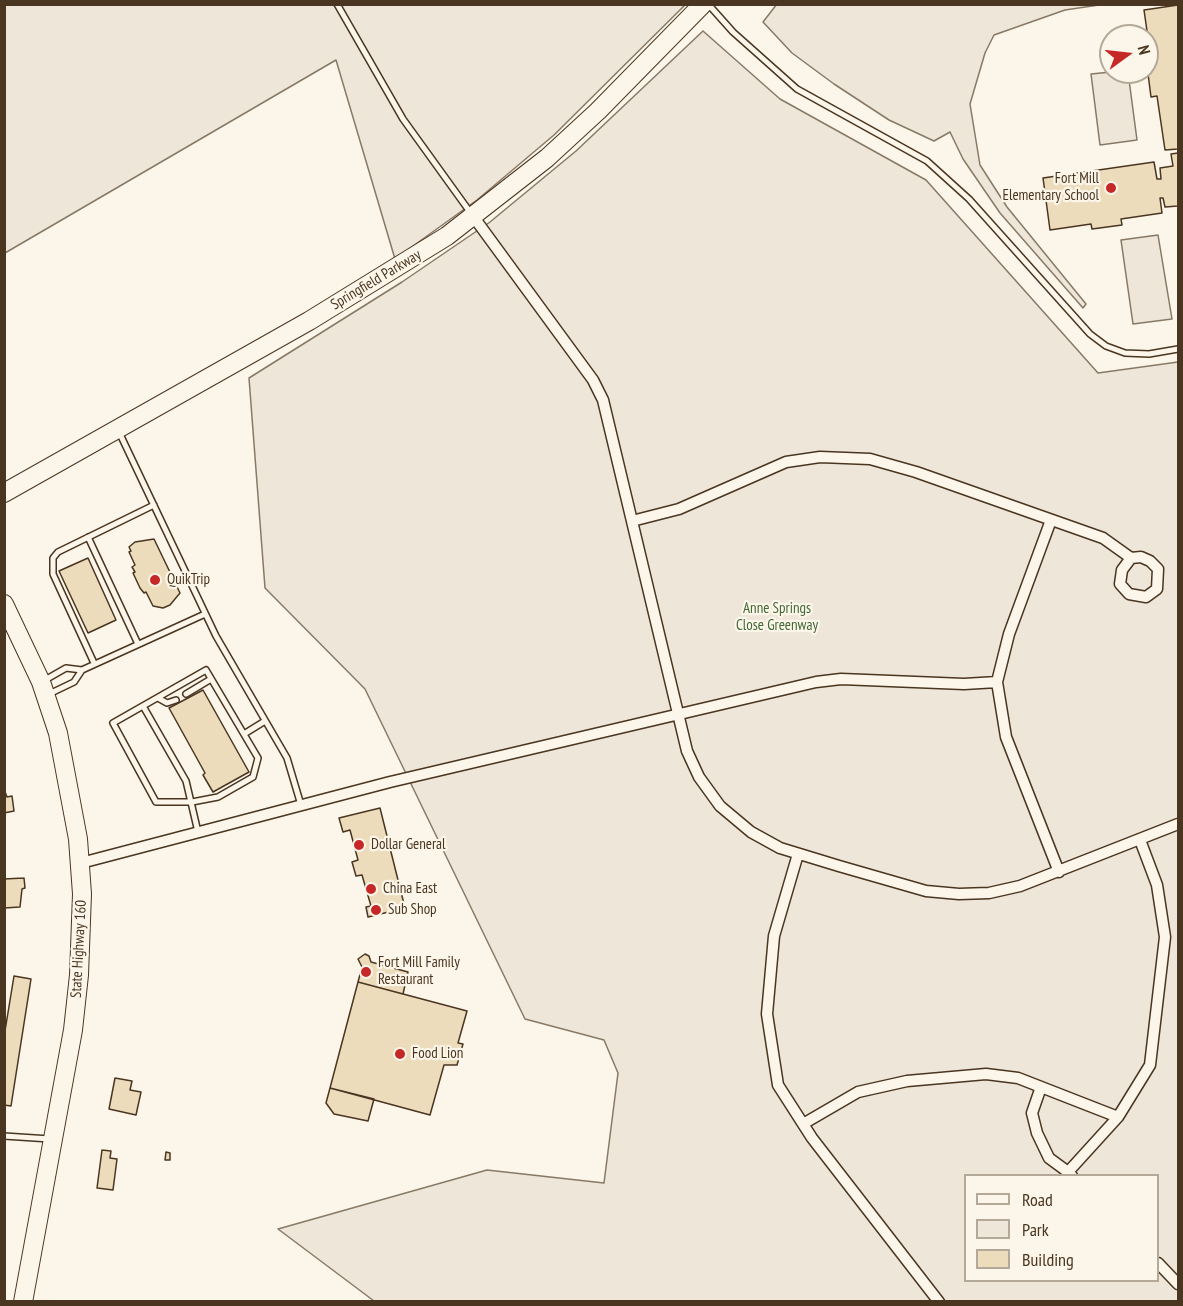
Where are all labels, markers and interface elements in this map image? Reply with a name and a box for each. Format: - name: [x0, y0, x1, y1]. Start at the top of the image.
- north arrow: [1099, 24, 1159, 84]
- text: N: [1134, 43, 1155, 57]
- place label: Fort Mill Elementary School: [1002, 170, 1099, 205]
- marker: Fort Mill Elementary School: [1104, 181, 1118, 195]
- street label: Springfield Parkway: [328, 246, 424, 314]
- place label: QuikTrip: [167, 571, 210, 589]
- marker: QuikTrip: [148, 573, 162, 587]
- park label: Anne Springs Close Greenway: [736, 600, 818, 635]
- place label: Dollar General: [371, 836, 446, 854]
- marker: Dollar General: [352, 838, 366, 852]
- place label: China East: [383, 880, 437, 898]
- marker: China East: [364, 882, 378, 896]
- street label: State Highway 160: [67, 899, 91, 999]
- place label: Sub Shop: [388, 901, 437, 919]
- marker: Sub Shop: [369, 903, 383, 917]
- place label: Fort Mill Family Restaurant: [378, 954, 460, 989]
- marker: Fort Mill Family Restaurant: [359, 965, 373, 979]
- place label: Food Lion: [412, 1045, 463, 1063]
- marker: Food Lion: [393, 1047, 407, 1061]
- legend: [964, 1174, 1159, 1282]
- text: Road: [1022, 1188, 1053, 1211]
- text: Park: [1022, 1218, 1049, 1241]
- text: Building: [1022, 1248, 1074, 1271]

